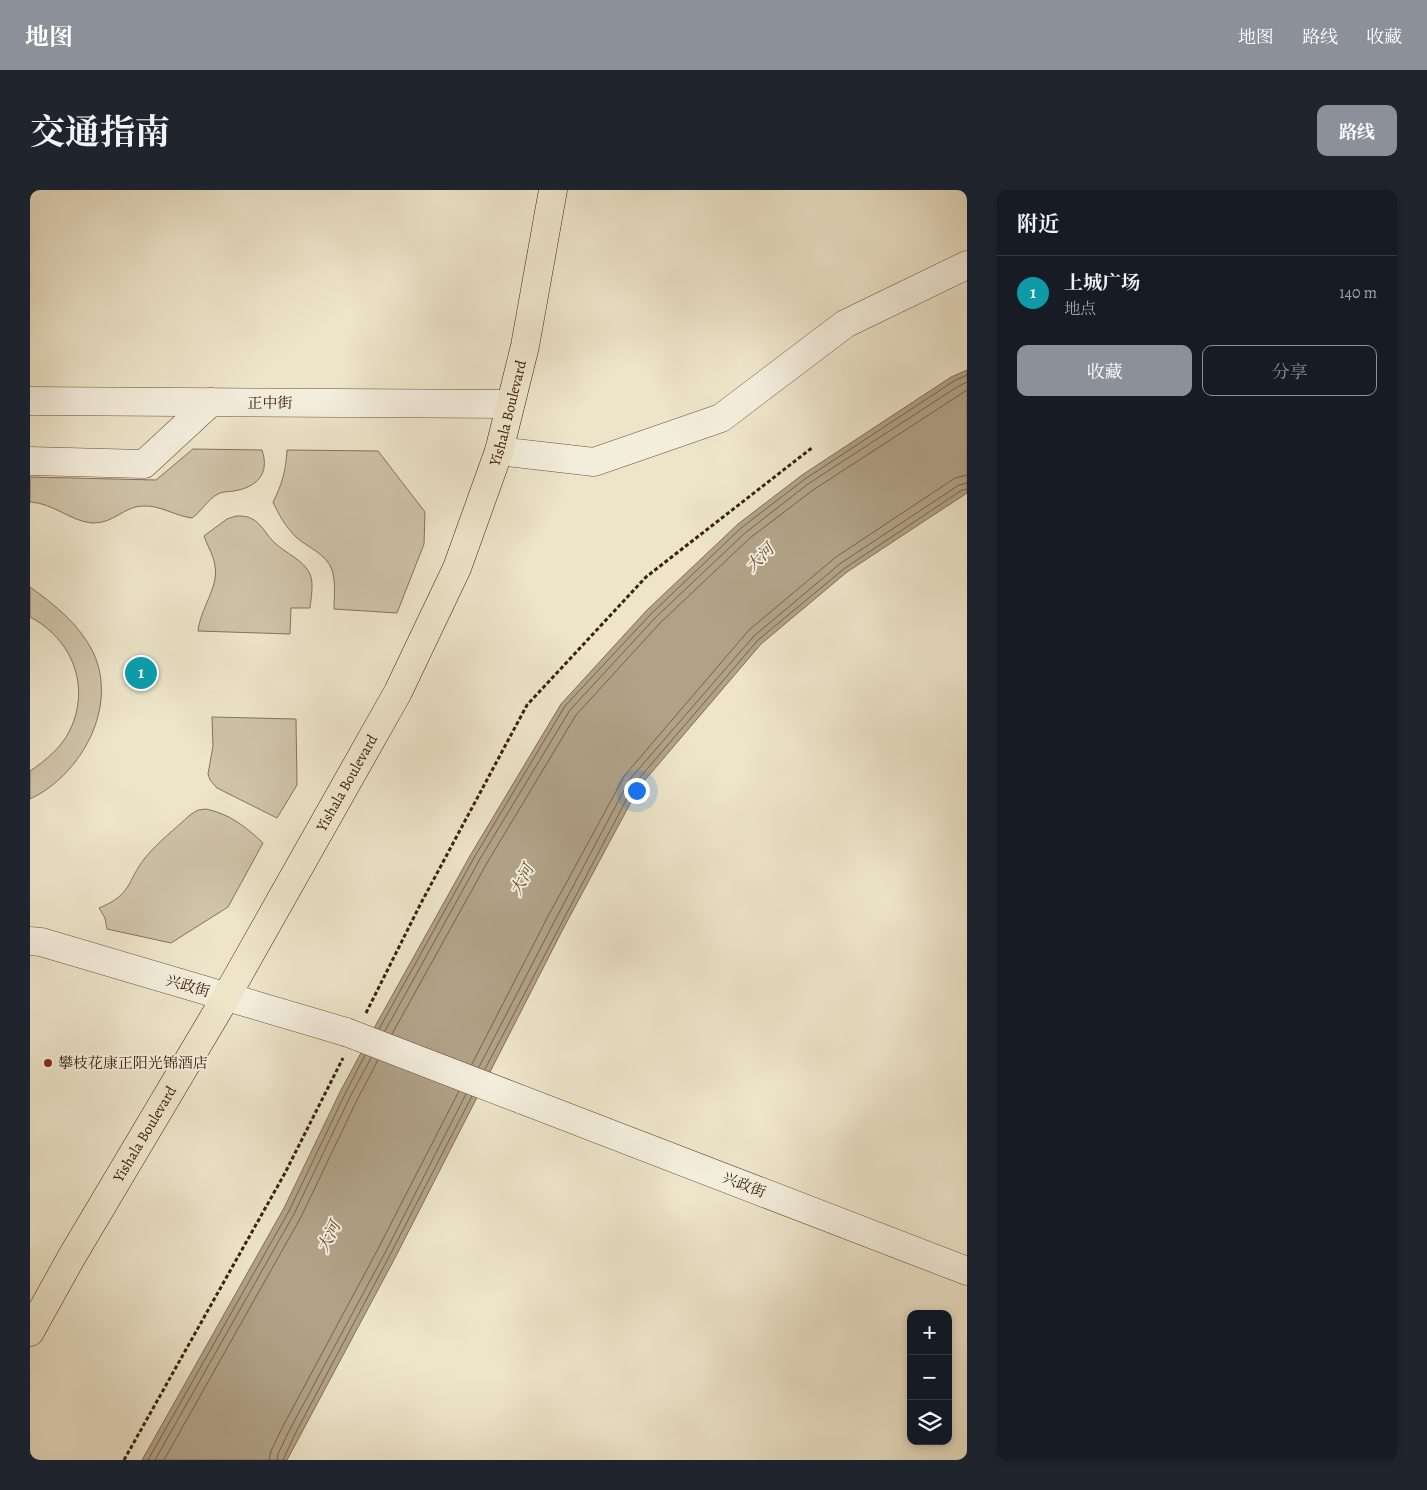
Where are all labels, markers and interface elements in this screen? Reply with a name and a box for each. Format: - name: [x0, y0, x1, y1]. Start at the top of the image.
- text: 地图: [25, 21, 73, 53]
- text: 地图: [1238, 25, 1274, 49]
- text: 路线: [1302, 25, 1338, 49]
- text: 收藏: [1366, 25, 1402, 49]
- button: 路线: [1317, 105, 1397, 156]
- text: 交通指南: [30, 108, 170, 156]
- text: 附近: [1017, 210, 1059, 238]
- text: 上城广场: [1064, 270, 1140, 296]
- text: 1: [1030, 282, 1036, 304]
- text: 140 m: [1339, 282, 1377, 304]
- text: 地点: [1064, 298, 1096, 320]
- button: 收藏: [1017, 345, 1192, 396]
- button: 分享: [1202, 345, 1377, 396]
- street label: Yishala Boulevard: [484, 357, 531, 470]
- street label: 正中街: [247, 393, 293, 413]
- water label: 大河: [741, 537, 781, 577]
- pin: 1: [125, 654, 157, 692]
- street label: Yishala Boulevard: [311, 730, 383, 836]
- your location: [624, 778, 650, 804]
- water label: 大河: [505, 858, 541, 899]
- street label: 兴政街: [164, 970, 212, 1002]
- place label: 攀枝花康正阳光锦酒店: [58, 1053, 208, 1073]
- marker: 攀枝花康正阳光锦酒店: [42, 1057, 54, 1069]
- street label: Yishala Boulevard: [108, 1081, 181, 1186]
- street label: 兴政街: [719, 1168, 769, 1202]
- water label: 大河: [312, 1215, 347, 1256]
- map controls: [907, 1310, 952, 1445]
- button: +: [907, 1310, 952, 1355]
- button: −: [907, 1355, 952, 1400]
- button: layers: [907, 1400, 952, 1445]

